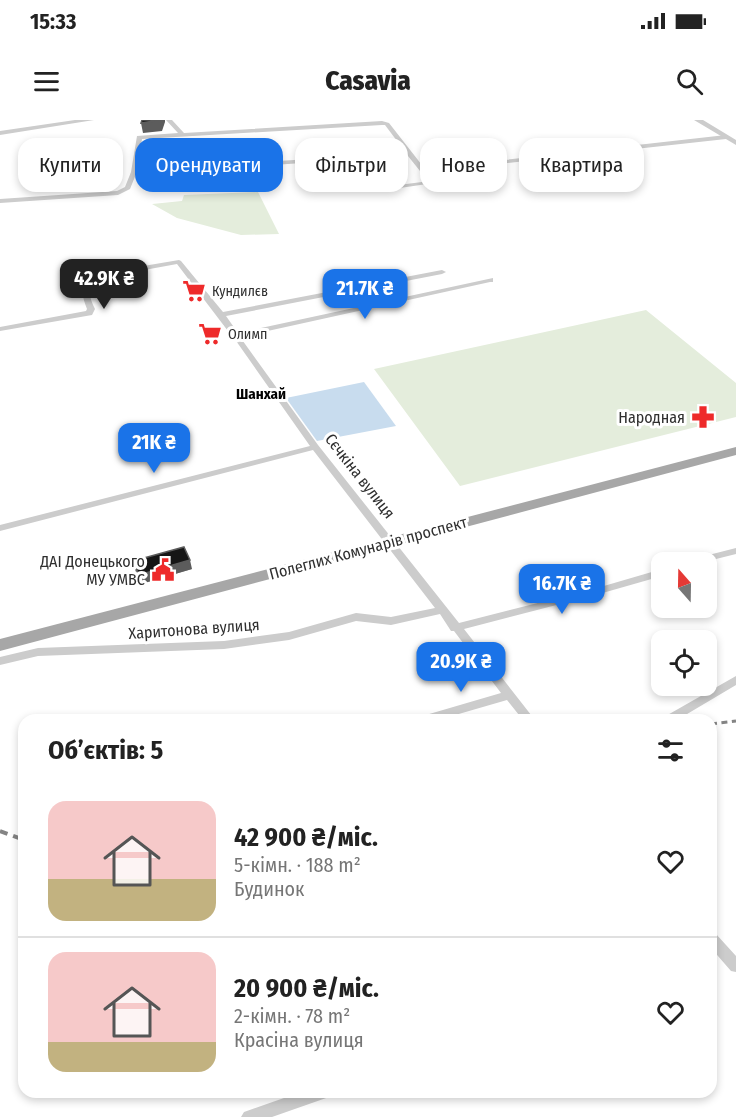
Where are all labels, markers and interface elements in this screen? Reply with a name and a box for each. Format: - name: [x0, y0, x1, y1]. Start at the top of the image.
- text: 15:33: [30, 8, 76, 35]
- icon: menu: [30, 65, 63, 98]
- text: Casavia: [325, 65, 411, 97]
- icon: search: [673, 65, 706, 98]
- chip: Купити: [18, 138, 123, 192]
- chip: Орендувати: [135, 138, 283, 192]
- chip: Фільтри: [295, 138, 408, 192]
- chip: Нове: [420, 138, 507, 192]
- chip: Квартира: [519, 138, 644, 192]
- pin: 42.9K ₴: [49, 259, 159, 310]
- text: 42.9K ₴: [74, 266, 134, 290]
- pin: 21.7K ₴: [310, 269, 420, 320]
- text: 21.7K ₴: [337, 276, 393, 300]
- supermarket icon: Кундилєв: [181, 278, 207, 304]
- place label: Кундилєв: [212, 283, 268, 300]
- supermarket icon: Олимп: [197, 321, 223, 347]
- place label: Олимп: [228, 326, 267, 343]
- district label: Шанхай: [236, 385, 286, 403]
- pharmacy icon: Народная: [690, 404, 716, 430]
- place label: Народная: [618, 408, 685, 427]
- pin: 21K ₴: [112, 423, 196, 474]
- text: 21K ₴: [132, 430, 176, 454]
- street label: Сєчкіна вулиця: [321, 430, 399, 522]
- street label: Полеглих Комунарів проспект: [267, 512, 469, 584]
- place label: ДАІ Донецького МУ УМВС: [39, 552, 145, 589]
- north arrow: [651, 552, 717, 618]
- map controls: [651, 552, 717, 696]
- public building icon: ДАІ Донецького МУ УМВС: [150, 557, 176, 583]
- pin: 16.7K ₴: [507, 564, 617, 615]
- text: 16.7K ₴: [533, 571, 591, 595]
- street label: Харитонова вулиця: [128, 615, 260, 643]
- button: locate: [651, 630, 717, 696]
- pin: 20.9K ₴: [406, 642, 516, 693]
- text: 20.9K ₴: [430, 649, 492, 673]
- icon: filters: [654, 734, 687, 767]
- text: Об’єктів: 5: [48, 735, 163, 766]
- text: 42 900 ₴/міс.: [234, 822, 378, 853]
- icon: home: [96, 825, 168, 897]
- icon: heart: [654, 845, 687, 878]
- text: 5-кімн. · 188 m²: [234, 853, 361, 877]
- text: Будинок: [234, 877, 305, 901]
- text: 20 900 ₴/міс.: [234, 973, 379, 1004]
- icon: home: [96, 976, 168, 1048]
- icon: heart: [654, 996, 687, 1029]
- text: 2-кімн. · 78 m²: [234, 1004, 350, 1028]
- text: Красіна вулиця: [234, 1028, 364, 1052]

